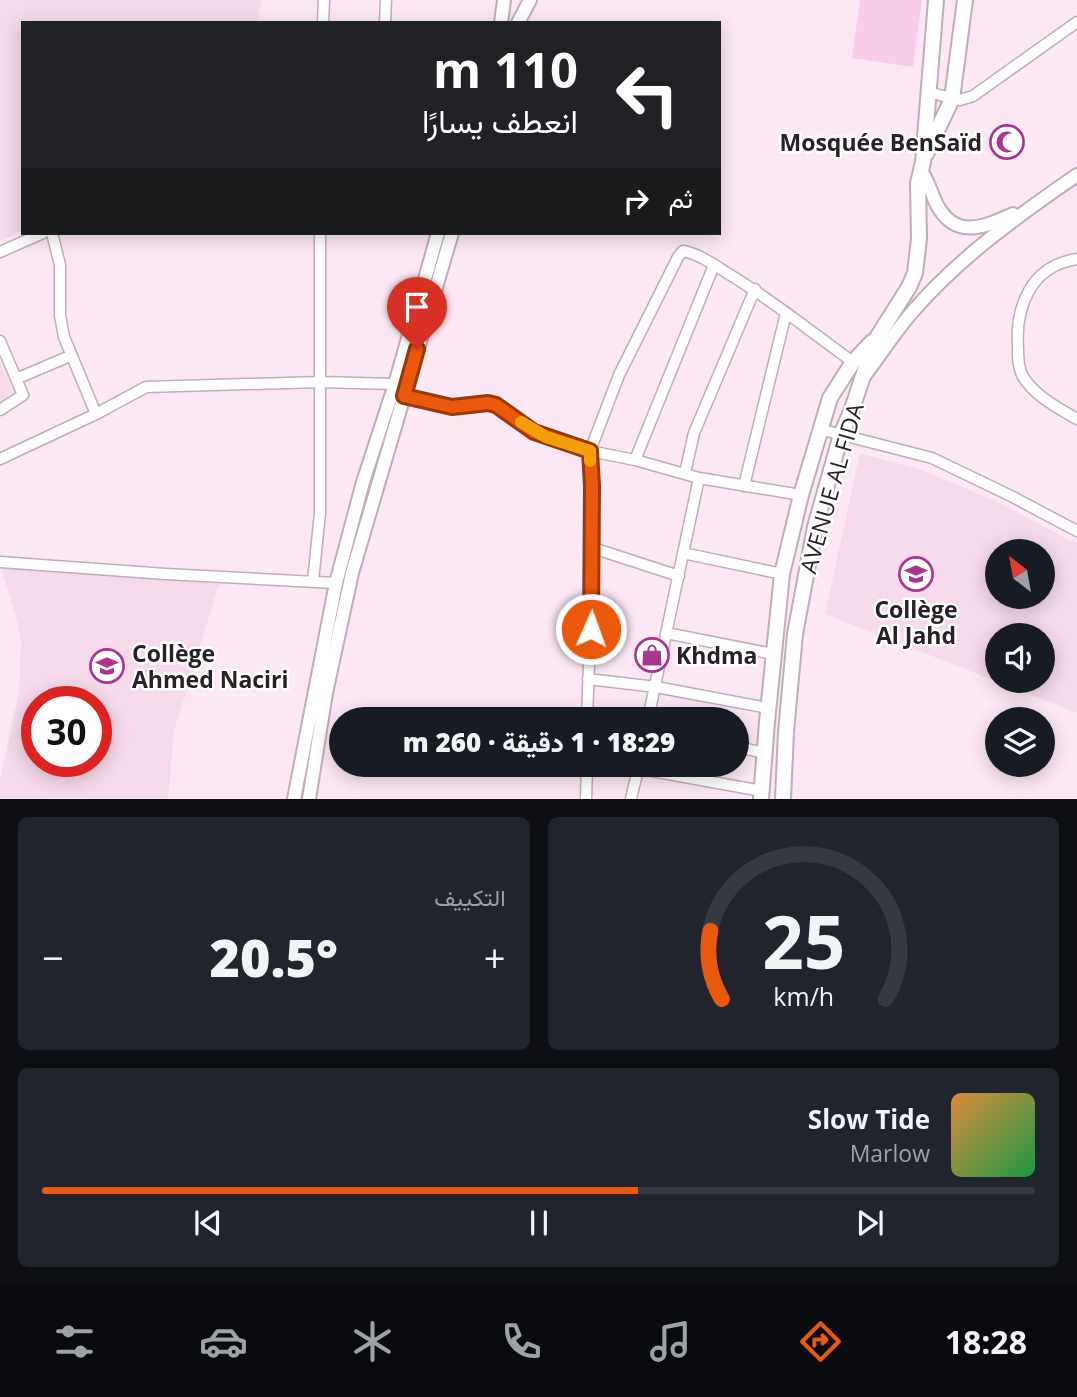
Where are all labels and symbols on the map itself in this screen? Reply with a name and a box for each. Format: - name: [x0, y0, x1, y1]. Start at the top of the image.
- mosque icon: Mosquée BenSaïd: [988, 123, 1026, 161]
- place label: Mosquée BenSaïd: [780, 126, 982, 158]
- pin: [387, 277, 447, 349]
- street label: AVENUE AL FIDA: [791, 399, 871, 577]
- north arrow: [985, 539, 1055, 609]
- school or university icon: Collège Al Jahd: [897, 555, 935, 593]
- position arrow: [554, 592, 628, 666]
- place label: Collège Al Jahd: [874, 593, 958, 651]
- shop icon: Khdma: [633, 636, 671, 674]
- place label: Collège Ahmed Naciri: [132, 637, 289, 695]
- place label: Khdma: [676, 639, 757, 671]
- school or university icon: Collège Ahmed Naciri: [88, 647, 126, 685]
- speed limit sign: 30: [21, 686, 112, 777]

